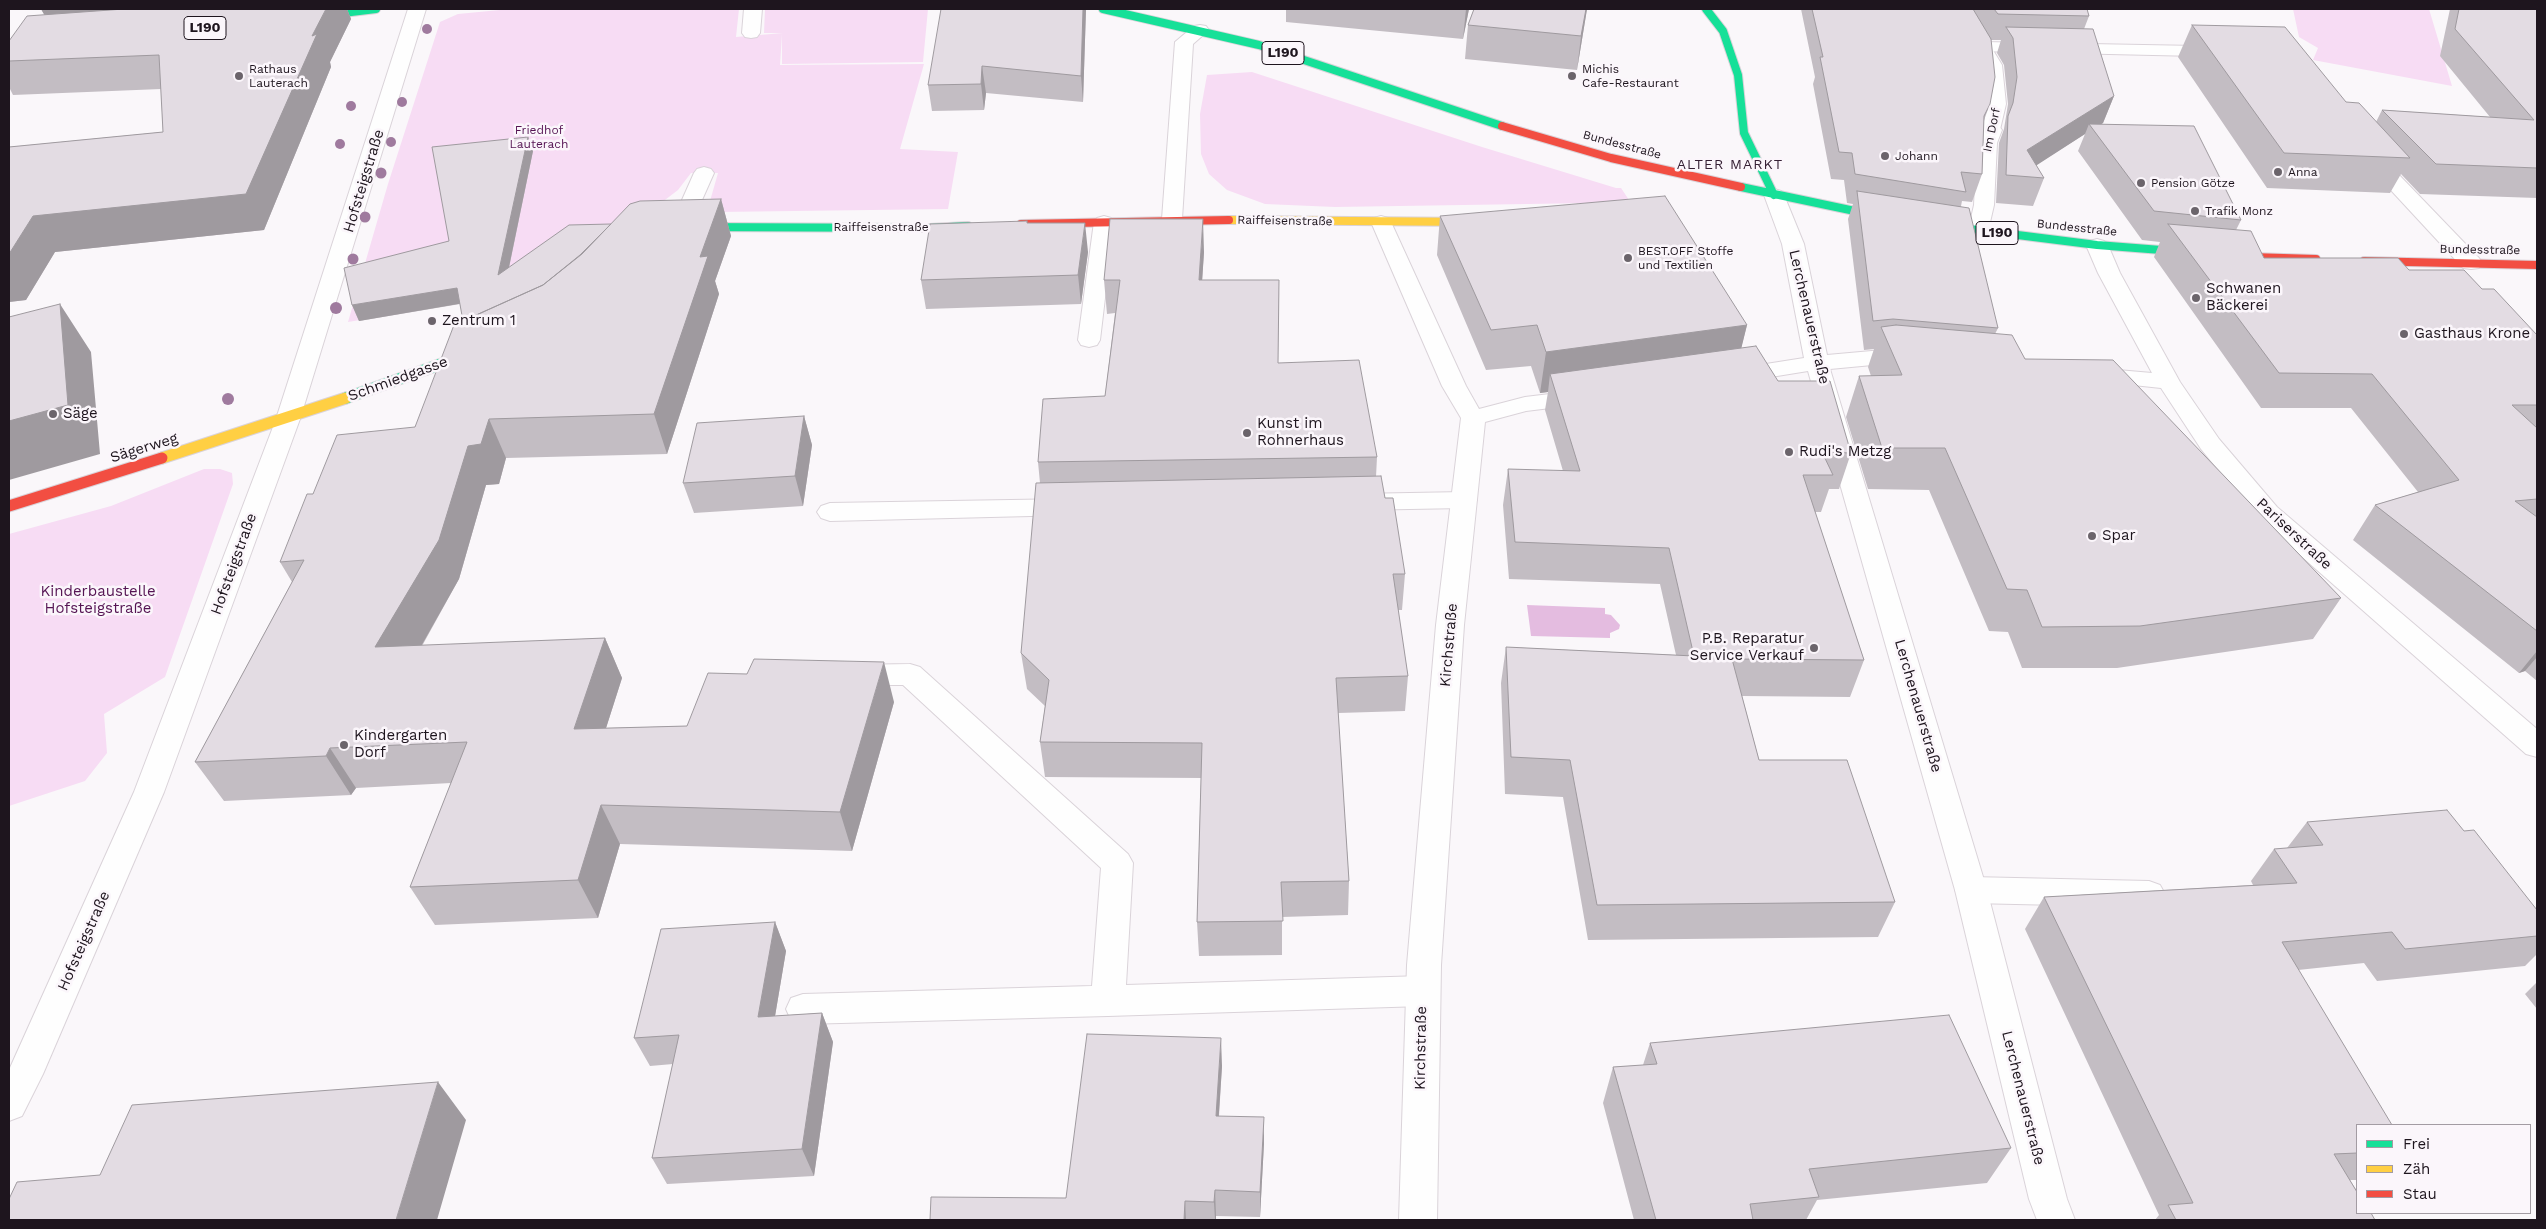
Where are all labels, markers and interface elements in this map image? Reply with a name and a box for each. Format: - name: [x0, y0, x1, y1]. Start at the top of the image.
- road number: L190: [184, 16, 226, 40]
- road number: L190: [1262, 42, 1304, 64]
- place label: Rathaus Lauterach: [249, 62, 308, 90]
- place label: Michis Cafe-Restaurant: [1582, 62, 1679, 90]
- marker: Rathaus Lauterach: [233, 70, 245, 82]
- marker: Michis Cafe-Restaurant: [1566, 70, 1578, 82]
- street label: Im Dorf: [1980, 107, 2004, 153]
- park label: Friedhof Lauterach: [510, 123, 568, 151]
- street label: Hofsteigstraße: [340, 127, 388, 235]
- street label: Bundesstraße: [1581, 128, 1663, 162]
- place label: Johann: [1895, 149, 1938, 163]
- marker: Johann: [1879, 150, 1891, 162]
- district label: ALTER MARKT: [1675, 157, 1785, 173]
- place label: Anna: [2288, 165, 2318, 179]
- marker: Anna: [2272, 166, 2284, 178]
- place label: Pension Götze: [2151, 176, 2235, 190]
- marker: Pension Götze: [2135, 177, 2147, 189]
- place label: Trafik Monz: [2205, 204, 2273, 218]
- marker: Trafik Monz: [2189, 205, 2201, 217]
- street label: Raiffeisenstraße: [1237, 213, 1333, 229]
- street label: Bundesstraße: [2036, 217, 2118, 239]
- street label: Raiffeisenstraße: [833, 220, 929, 234]
- road number: L190: [1976, 222, 2018, 244]
- street label: Bundesstraße: [2440, 242, 2520, 258]
- place label: BEST.OFF Stoffe und Textilien: [1638, 244, 1733, 272]
- street label: Lerchenauerstraße: [1785, 248, 1833, 386]
- marker: BEST.OFF Stoffe und Textilien: [1622, 252, 1634, 264]
- place label: Schwanen Bäckerei: [2206, 280, 2281, 315]
- marker: Schwanen Bäckerei: [2190, 292, 2202, 304]
- place label: Zentrum 1: [442, 312, 516, 330]
- marker: Zentrum 1: [426, 315, 438, 327]
- place label: Gasthaus Krone: [2414, 325, 2530, 343]
- marker: Gasthaus Krone: [2398, 328, 2410, 340]
- street label: Schmiedgasse: [346, 353, 450, 405]
- place label: Säge: [63, 405, 98, 423]
- marker: Säge: [47, 408, 59, 420]
- place label: Kunst im Rohnerhaus: [1257, 415, 1344, 450]
- marker: Kunst im Rohnerhaus: [1241, 427, 1253, 439]
- street label: Sägerweg: [108, 429, 180, 467]
- place label: Rudi's Metzg: [1799, 443, 1891, 461]
- marker: Rudi's Metzg: [1783, 446, 1795, 458]
- street label: Pariserstraße: [2253, 494, 2335, 574]
- street label: Hofsteigstraße: [207, 511, 261, 617]
- place label: Spar: [2102, 527, 2136, 545]
- marker: Spar: [2086, 530, 2098, 542]
- park label: Kinderbaustelle Hofsteigstraße: [40, 583, 156, 618]
- street label: Kirchstraße: [1436, 602, 1462, 688]
- place label: P.B. Reparatur Service Verkauf: [1690, 630, 1804, 665]
- street label: Lerchenauerstraße: [1890, 637, 1946, 775]
- marker: P.B. Reparatur Service Verkauf: [1808, 642, 1820, 654]
- place label: Kindergarten Dorf: [354, 727, 447, 762]
- marker: Kindergarten Dorf: [338, 739, 350, 751]
- street label: Hofsteigstraße: [54, 888, 114, 994]
- street label: Kirchstraße: [1411, 1006, 1431, 1090]
- street label: Lerchenauerstraße: [1998, 1029, 2048, 1167]
- legend: [2356, 1124, 2531, 1214]
- text: Frei: [2403, 1135, 2430, 1153]
- text: Zäh: [2403, 1160, 2430, 1178]
- text: Stau: [2403, 1185, 2437, 1203]

